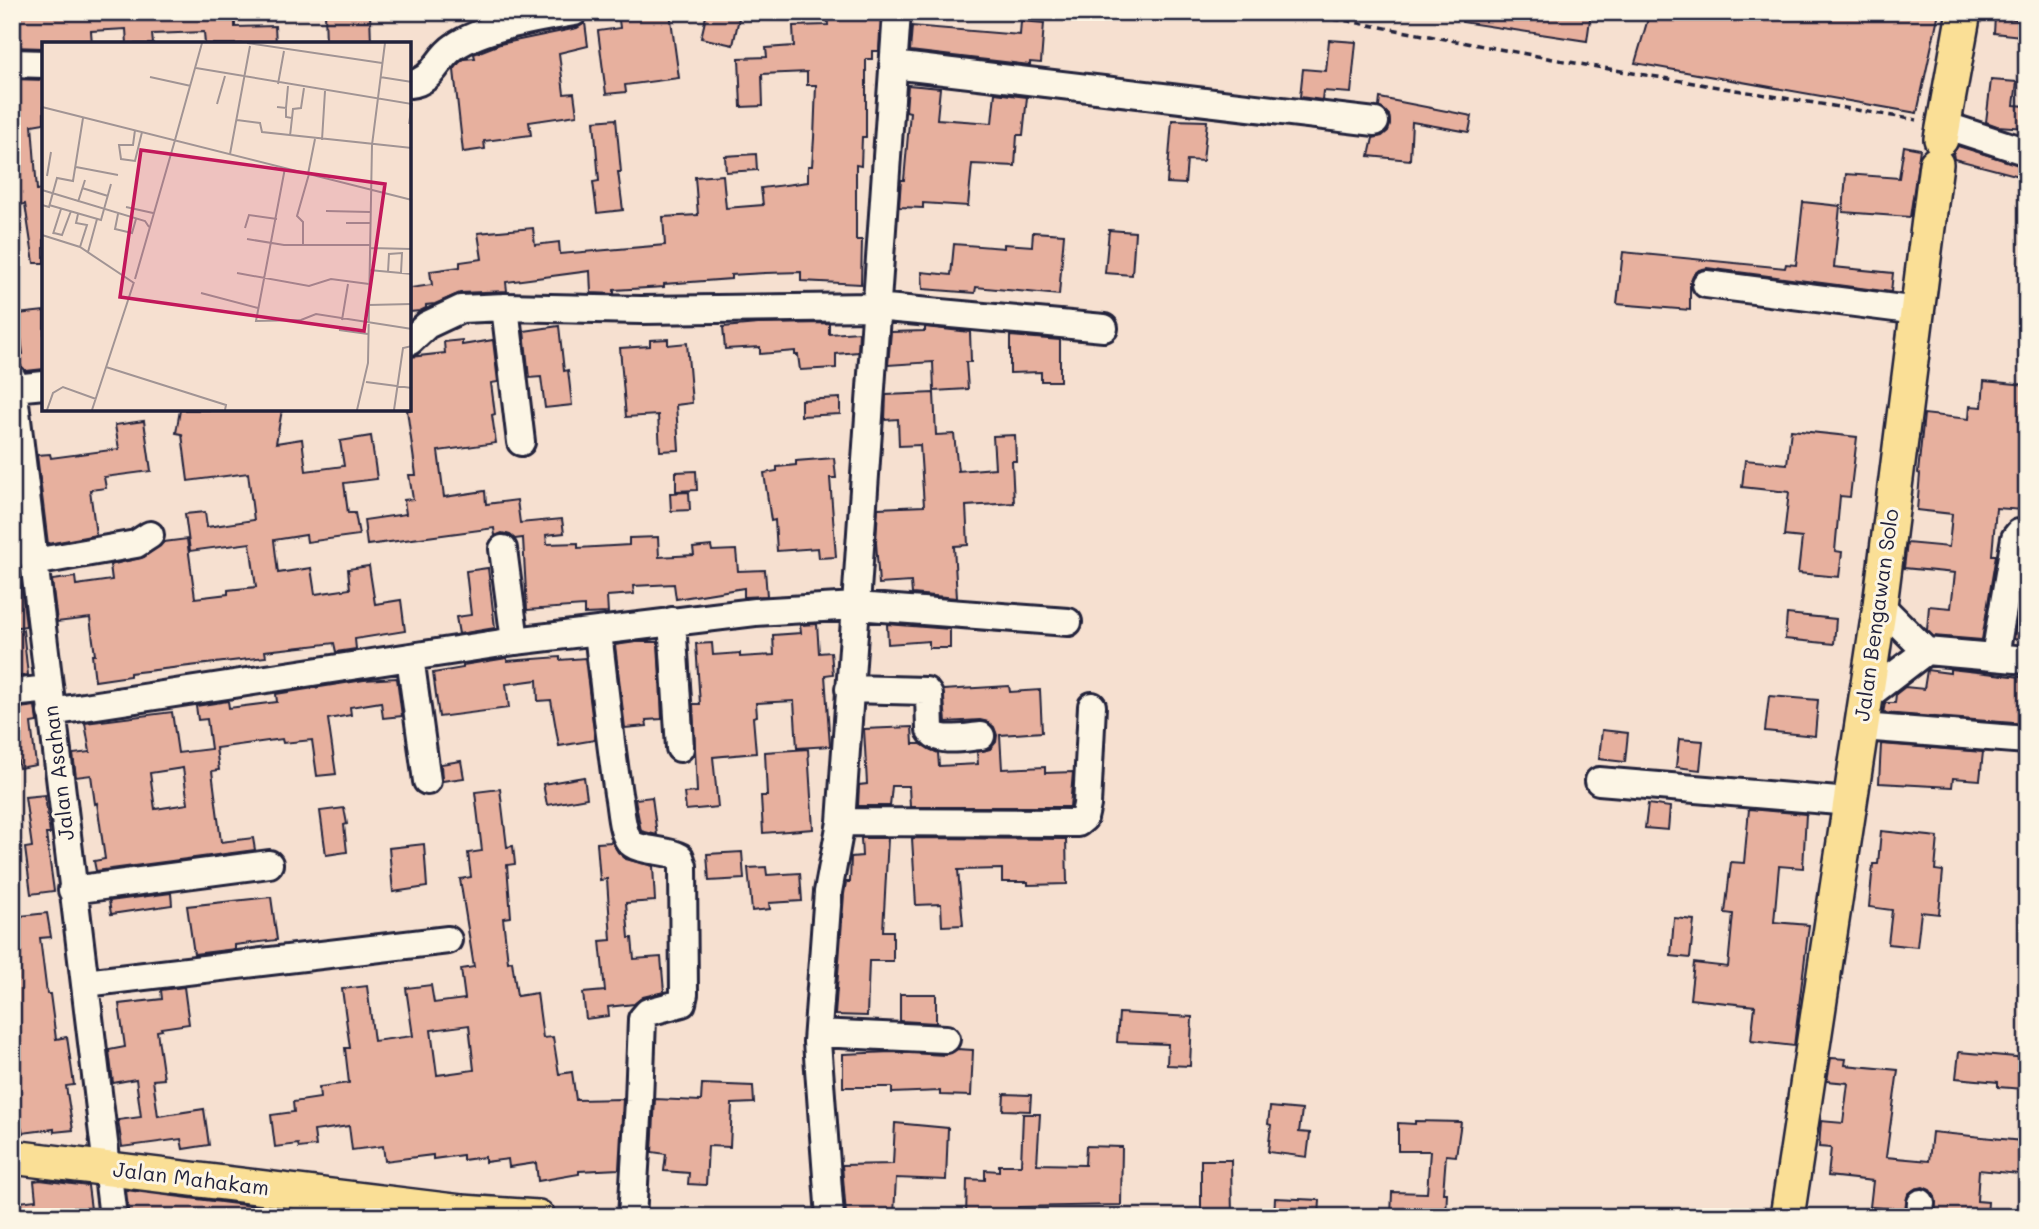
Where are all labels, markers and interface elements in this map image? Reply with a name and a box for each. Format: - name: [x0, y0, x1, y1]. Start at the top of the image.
- inset map: [42, 42, 411, 411]
- street label: Jalan Bengawan Solo: [1847, 507, 1904, 723]
- street label: Jalan Asahan: [36, 704, 79, 842]
- street label: Jalan Mahakam: [112, 1155, 271, 1200]

